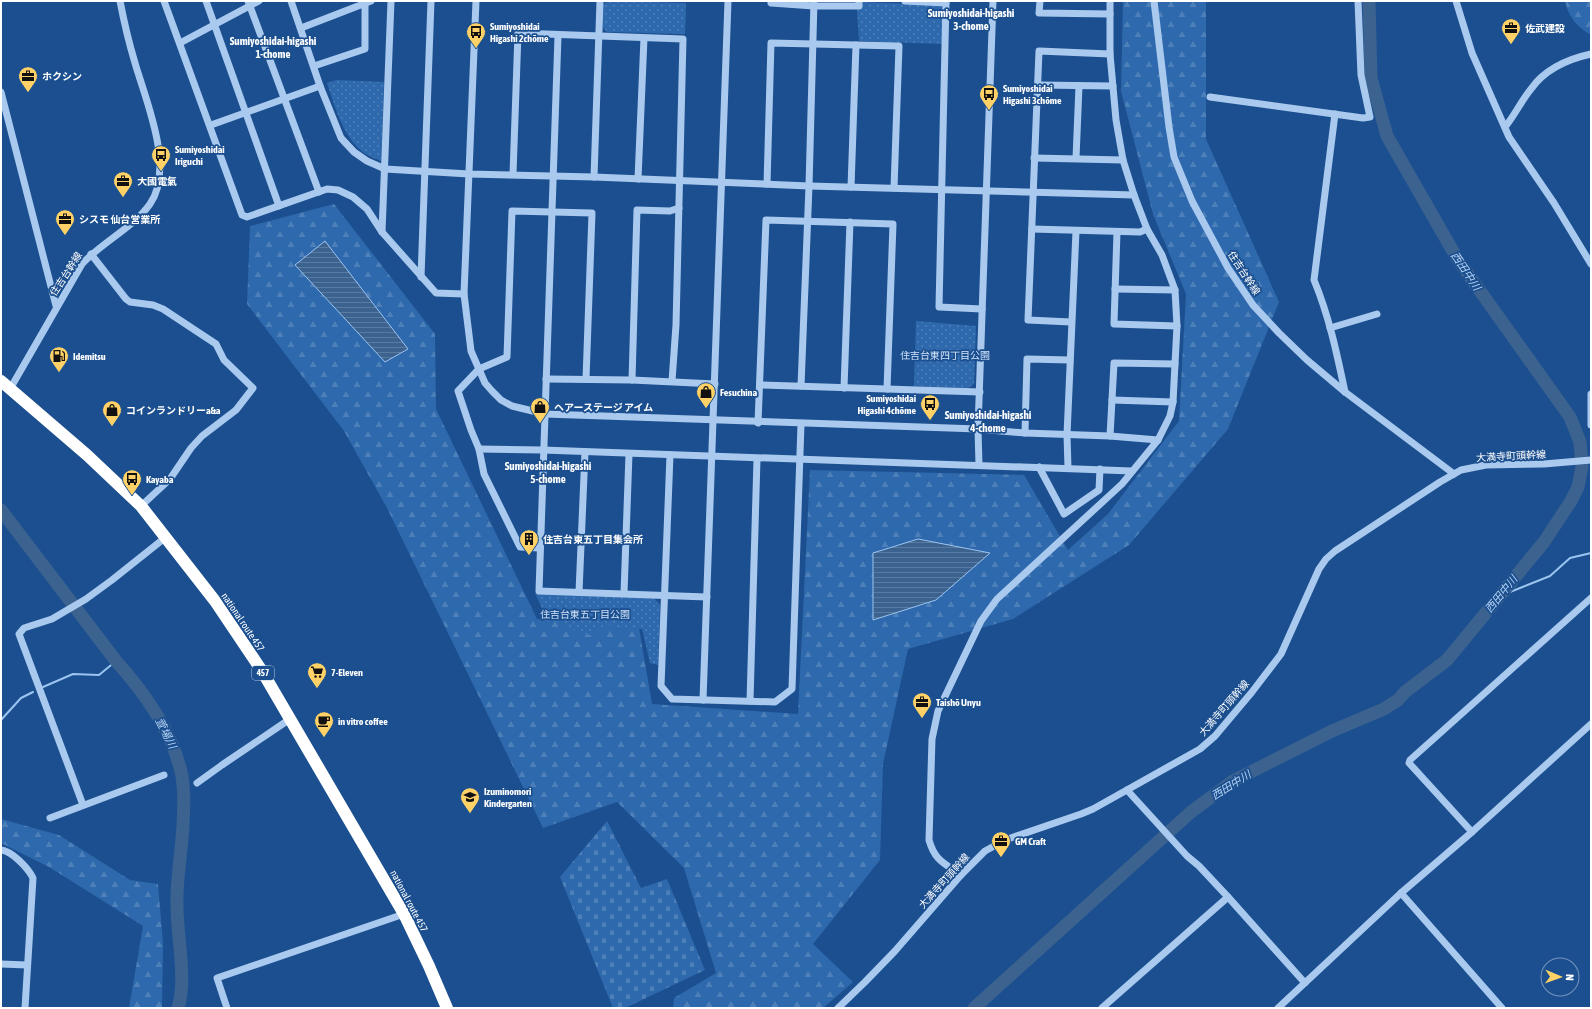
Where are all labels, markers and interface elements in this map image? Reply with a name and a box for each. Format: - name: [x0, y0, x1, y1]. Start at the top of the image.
- district label: Sumiyoshidai-higashi 3-chome: [928, 7, 1015, 32]
- office icon: 佐武建設: [1500, 17, 1522, 45]
- bus stop icon: Sumiyoshidai Higashi 2chōme: [465, 21, 487, 49]
- place label: Sumiyoshidai Higashi 2chōme: [490, 21, 549, 44]
- place label: 佐武建設: [1525, 23, 1565, 34]
- district label: Sumiyoshidai-higashi 1-chome: [230, 35, 317, 60]
- office icon: ホクシン: [17, 65, 39, 93]
- place label: ホクシン: [42, 71, 82, 82]
- bus stop icon: Sumiyoshidai Higashi 3chōme: [978, 83, 1000, 111]
- place label: Sumiyoshidai Higashi 3chōme: [1003, 83, 1062, 106]
- bus stop icon: Sumiyoshidai Iriguchi: [150, 144, 172, 172]
- place label: Sumiyoshidai Iriguchi: [175, 144, 225, 167]
- office icon: 大國電氣: [112, 170, 134, 198]
- place label: 大國電氣: [137, 176, 177, 187]
- office icon: シスモ 仙台営業所: [54, 208, 76, 236]
- place label: シスモ 仙台営業所: [79, 214, 160, 225]
- street label: 住吉台幹線: [1226, 249, 1262, 297]
- water label: 西田中川: [1449, 249, 1484, 293]
- street label: 住吉台幹線: [48, 250, 84, 298]
- fuel station icon: Idemitsu: [48, 345, 70, 373]
- park label: 住吉台東四丁目公園: [900, 350, 990, 361]
- place label: Idemitsu: [73, 351, 106, 362]
- shop icon: Fesuchina: [695, 381, 717, 409]
- place label: Fesuchina: [720, 387, 757, 398]
- place label: Sumiyoshidai Higashi 4chōme: [857, 393, 916, 416]
- bus stop icon: Sumiyoshidai Higashi 4chōme: [919, 393, 941, 421]
- shop icon: ヘアーステージ アイム: [529, 396, 551, 424]
- shop icon: コインランドリーa&a: [101, 399, 123, 427]
- place label: ヘアーステージ アイム: [554, 402, 653, 413]
- place label: コインランドリーa&a: [126, 405, 221, 416]
- district label: Sumiyoshidai-higashi 4-chome: [945, 409, 1032, 434]
- street label: 大満寺町頭幹線: [1476, 449, 1546, 463]
- district label: Sumiyoshidai-higashi 5-chome: [505, 460, 592, 485]
- bus stop icon: Kayaba: [121, 468, 143, 496]
- place label: Kayaba: [146, 474, 174, 485]
- building icon: 住吉台東五丁目集会所: [518, 528, 540, 556]
- place label: 住吉台東五丁目集会所: [543, 534, 643, 545]
- water label: 西田中川: [1482, 572, 1520, 615]
- street label: national route 457: [219, 591, 267, 654]
- park label: 住吉台東五丁目公園: [540, 609, 630, 620]
- supermarket icon: 7-Eleven: [306, 661, 328, 689]
- road number: 457: [252, 666, 274, 680]
- place label: 7-Eleven: [331, 667, 363, 678]
- street label: 大満寺町頭幹線: [1197, 678, 1251, 738]
- office icon: Taishō Unyu: [911, 691, 933, 719]
- place label: Taishō Unyu: [936, 697, 981, 708]
- cafe icon: in vitro coffee: [313, 710, 335, 738]
- water label: 萱場川: [153, 716, 179, 751]
- place label: in vitro coffee: [338, 716, 388, 727]
- water label: 西田中川: [1209, 768, 1254, 802]
- school or university icon: Izuminomori Kindergarten: [459, 786, 481, 814]
- place label: Izuminomori Kindergarten: [484, 786, 532, 809]
- office icon: GM Craft: [990, 830, 1012, 858]
- place label: GM Craft: [1015, 836, 1046, 847]
- street label: 大満寺町頭幹線: [916, 851, 972, 911]
- street label: national route 457: [388, 868, 430, 934]
- north arrow: [1540, 957, 1580, 997]
- text: N: [1564, 974, 1576, 981]

